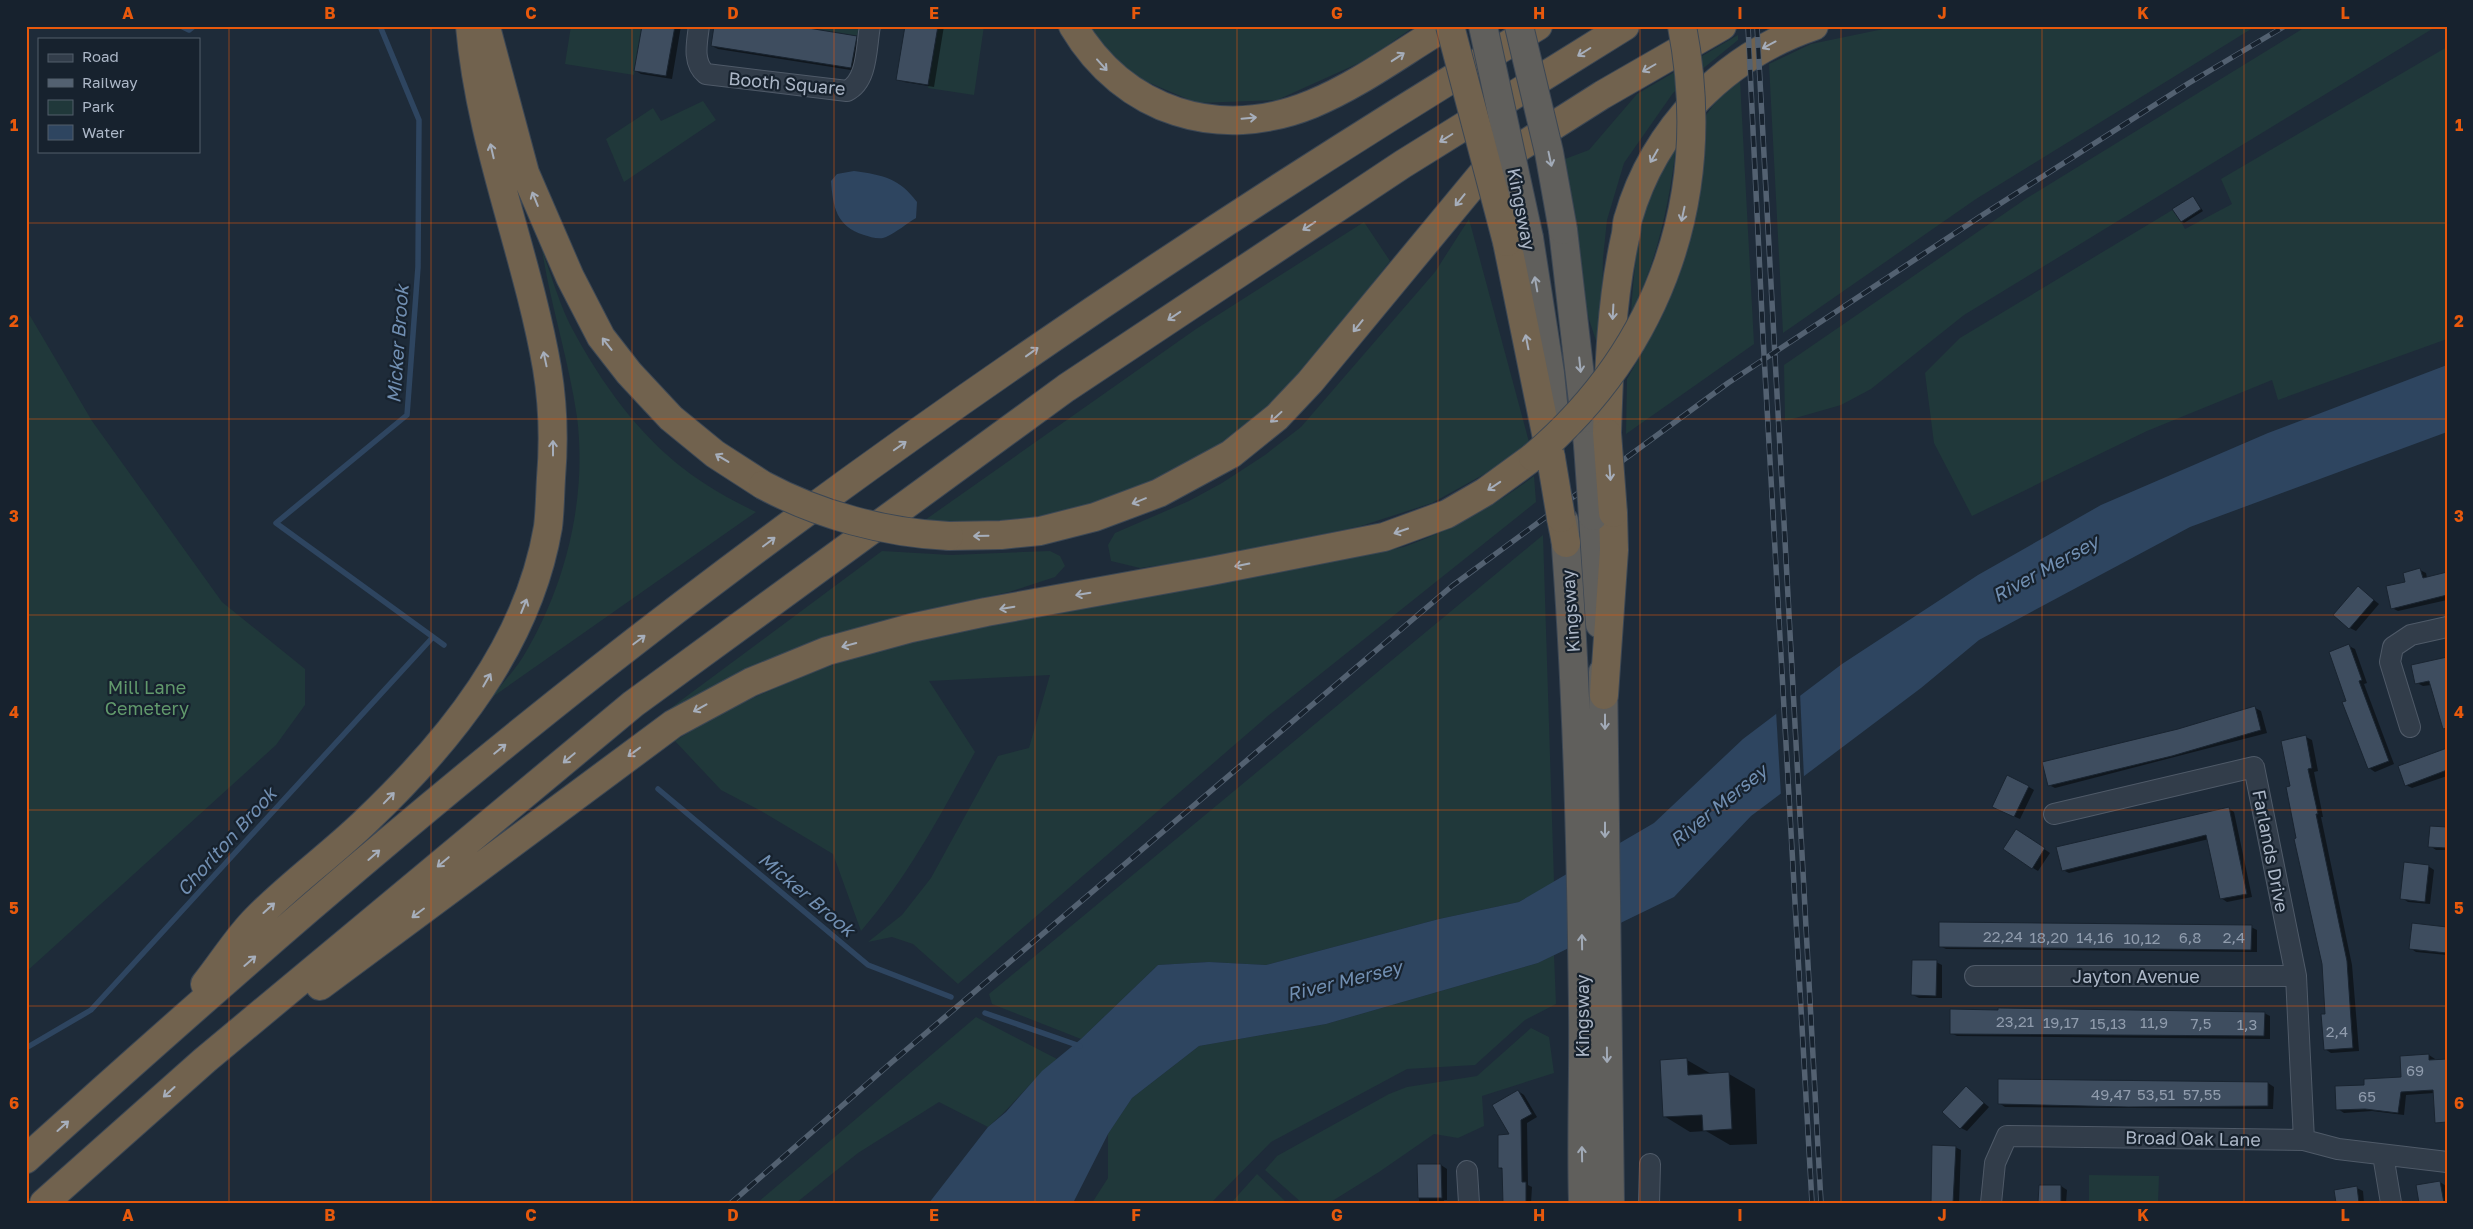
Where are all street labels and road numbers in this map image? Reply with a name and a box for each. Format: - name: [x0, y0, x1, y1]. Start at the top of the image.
- street label: Booth Square: [728, 67, 846, 99]
- street label: Kingsway: [1503, 166, 1541, 252]
- street label: Kingsway: [1556, 569, 1584, 653]
- street label: Farlands Drive: [2248, 788, 2294, 914]
- street label: Jayton Avenue: [2072, 965, 2200, 987]
- street label: Kingsway: [1571, 974, 1593, 1058]
- street label: Broad Oak Lane: [2125, 1126, 2261, 1150]

